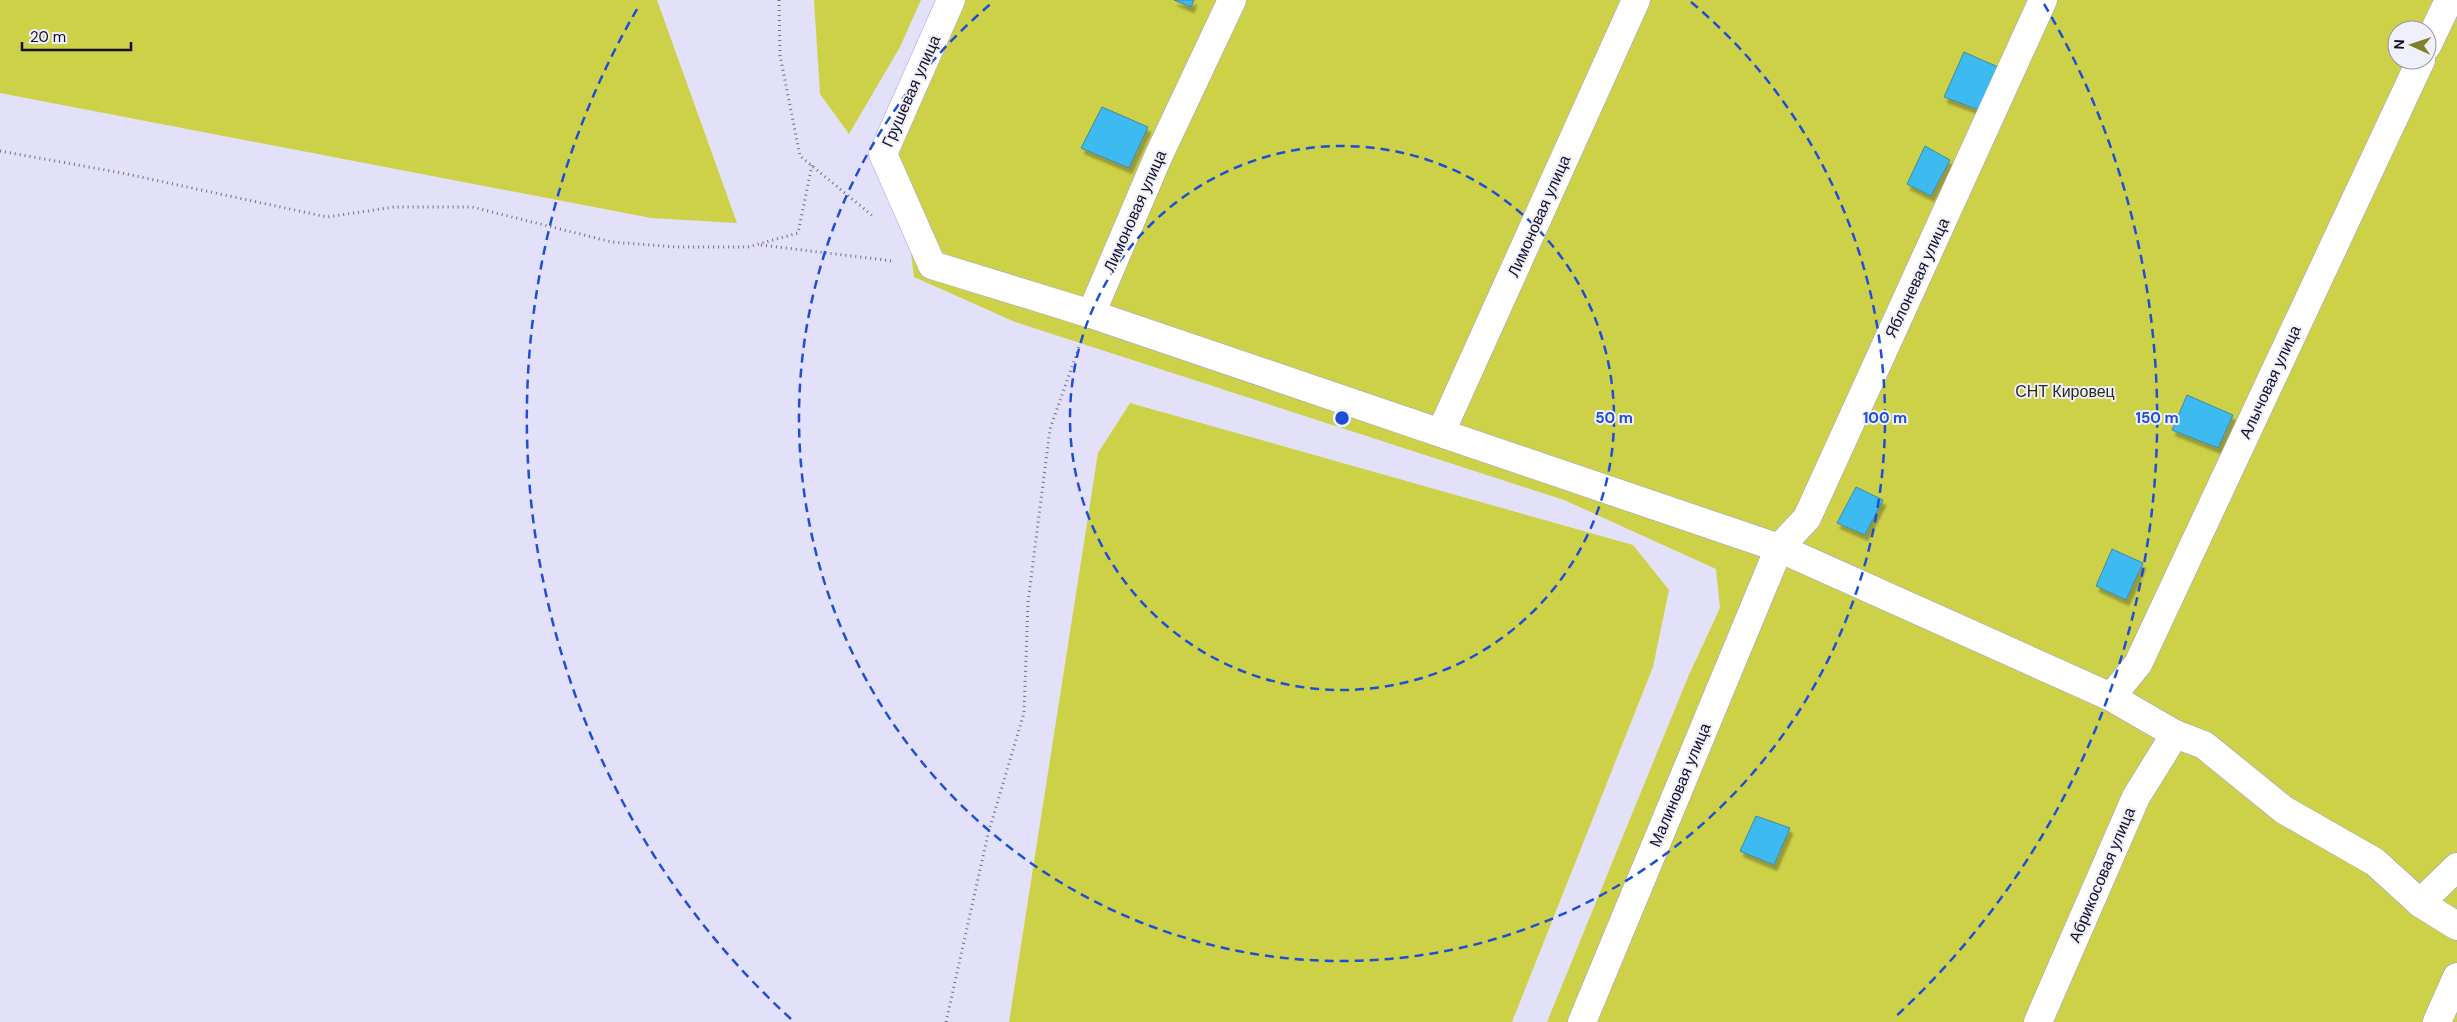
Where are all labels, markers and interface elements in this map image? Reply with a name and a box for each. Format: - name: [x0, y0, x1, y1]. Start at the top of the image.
- scale bar: [22, 20, 131, 52]
- north arrow: [2387, 20, 2437, 70]
- text: 20 m: [30, 27, 66, 47]
- street label: Грушевая улица: [877, 32, 945, 150]
- text: N: [2390, 39, 2408, 50]
- street label: Лимоновая улица: [1099, 147, 1171, 275]
- street label: Лимоновая улица: [1503, 152, 1575, 280]
- street label: Яблоневая улица: [1880, 214, 1954, 341]
- street label: Алычовая улица: [2235, 322, 2306, 442]
- park label: СНТ Кировец: [2015, 381, 2115, 402]
- text: 50 m: [1595, 408, 1633, 428]
- text: 100 m: [1863, 408, 1907, 428]
- text: 150 m: [2136, 408, 2179, 428]
- centre of rings: [1333, 409, 1351, 427]
- street label: Малиновая улица: [1644, 720, 1716, 850]
- street label: Абрикосовая улица: [2064, 804, 2140, 946]

